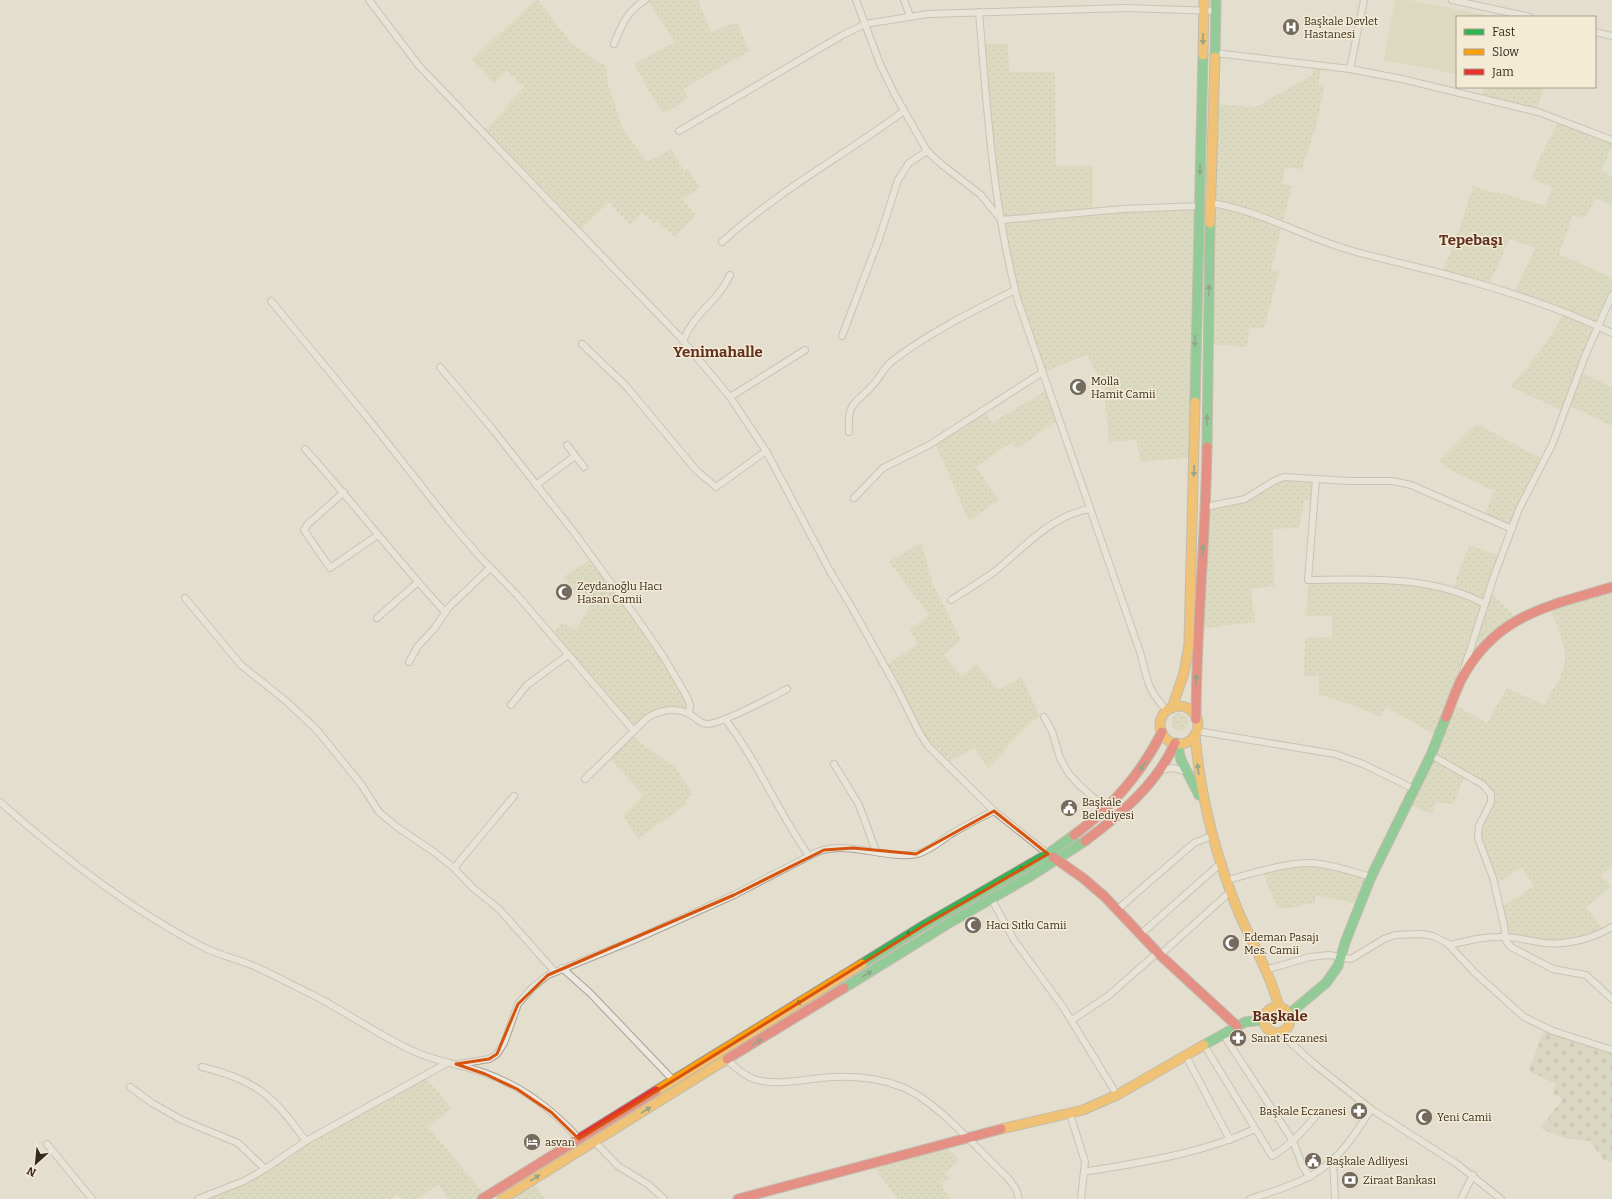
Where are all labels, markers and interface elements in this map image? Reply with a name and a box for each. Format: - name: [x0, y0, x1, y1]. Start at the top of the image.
- place label: Başkale Devlet Hastanesi: [1304, 15, 1378, 41]
- legend: [1456, 16, 1596, 88]
- hospital icon: Başkale Devlet Hastanesi: [1281, 17, 1301, 37]
- text: Fast: [1492, 25, 1516, 39]
- one-way arrow: [1200, 33, 1206, 46]
- text: Slow: [1492, 45, 1519, 59]
- text: Jam: [1491, 65, 1514, 79]
- one-way arrow: [1197, 163, 1203, 176]
- district label: Tepebaşı: [1439, 231, 1503, 249]
- one-way arrow: [1205, 284, 1212, 296]
- one-way arrow: [1192, 335, 1198, 348]
- district label: Yenimahalle: [673, 343, 763, 361]
- place label: Molla Hamit Camii: [1091, 375, 1156, 401]
- mosque icon: Molla Hamit Camii: [1068, 377, 1088, 397]
- one-way arrow: [1204, 413, 1210, 426]
- one-way arrow: [1190, 465, 1197, 477]
- one-way arrow: [1200, 544, 1207, 556]
- place label: Zeydanoğlu Hacı Hasan Camii: [577, 580, 663, 606]
- mosque icon: Zeydanoğlu Hacı Hasan Camii: [554, 582, 574, 602]
- one-way arrow: [1193, 673, 1199, 686]
- one-way arrow: [1139, 761, 1147, 772]
- one-way arrow: [1195, 763, 1201, 775]
- place label: Başkale Belediyesi: [1082, 796, 1135, 822]
- public building icon: Başkale Belediyesi: [1059, 798, 1079, 818]
- one-way arrow: [1018, 864, 1029, 871]
- mosque icon: Hacı Sıtkı Camii: [963, 915, 983, 935]
- place label: Hacı Sıtkı Camii: [986, 919, 1067, 932]
- one-way arrow: [906, 930, 917, 937]
- place label: Edeman Pasajı Mes. Camii: [1244, 931, 1319, 957]
- mosque icon: Edeman Pasajı Mes. Camii: [1221, 933, 1241, 953]
- one-way arrow: [862, 970, 873, 977]
- one-way arrow: [795, 999, 807, 1006]
- district label: Başkale: [1252, 1007, 1308, 1025]
- pharmacy icon: Sanat Eczanesi: [1228, 1028, 1248, 1048]
- place label: Sanat Eczanesi: [1251, 1032, 1328, 1045]
- one-way arrow: [752, 1038, 762, 1046]
- pharmacy icon: Başkale Eczanesi: [1349, 1101, 1369, 1121]
- place label: Başkale Eczanesi: [1259, 1105, 1347, 1118]
- one-way arrow: [640, 1106, 652, 1113]
- mosque icon: Yeni Camii: [1414, 1107, 1434, 1127]
- place label: Yeni Camii: [1437, 1111, 1492, 1124]
- hotel icon: asvan: [522, 1132, 542, 1152]
- place label: asvan: [545, 1136, 575, 1149]
- north arrow: [16, 1143, 56, 1183]
- public building icon: Başkale Adliyesi: [1303, 1151, 1323, 1171]
- place label: Başkale Adliyesi: [1326, 1155, 1409, 1168]
- text: N: [25, 1164, 38, 1179]
- bank icon: Ziraat Bankası: [1340, 1170, 1360, 1190]
- one-way arrow: [530, 1174, 541, 1182]
- place label: Ziraat Bankası: [1363, 1174, 1437, 1187]

